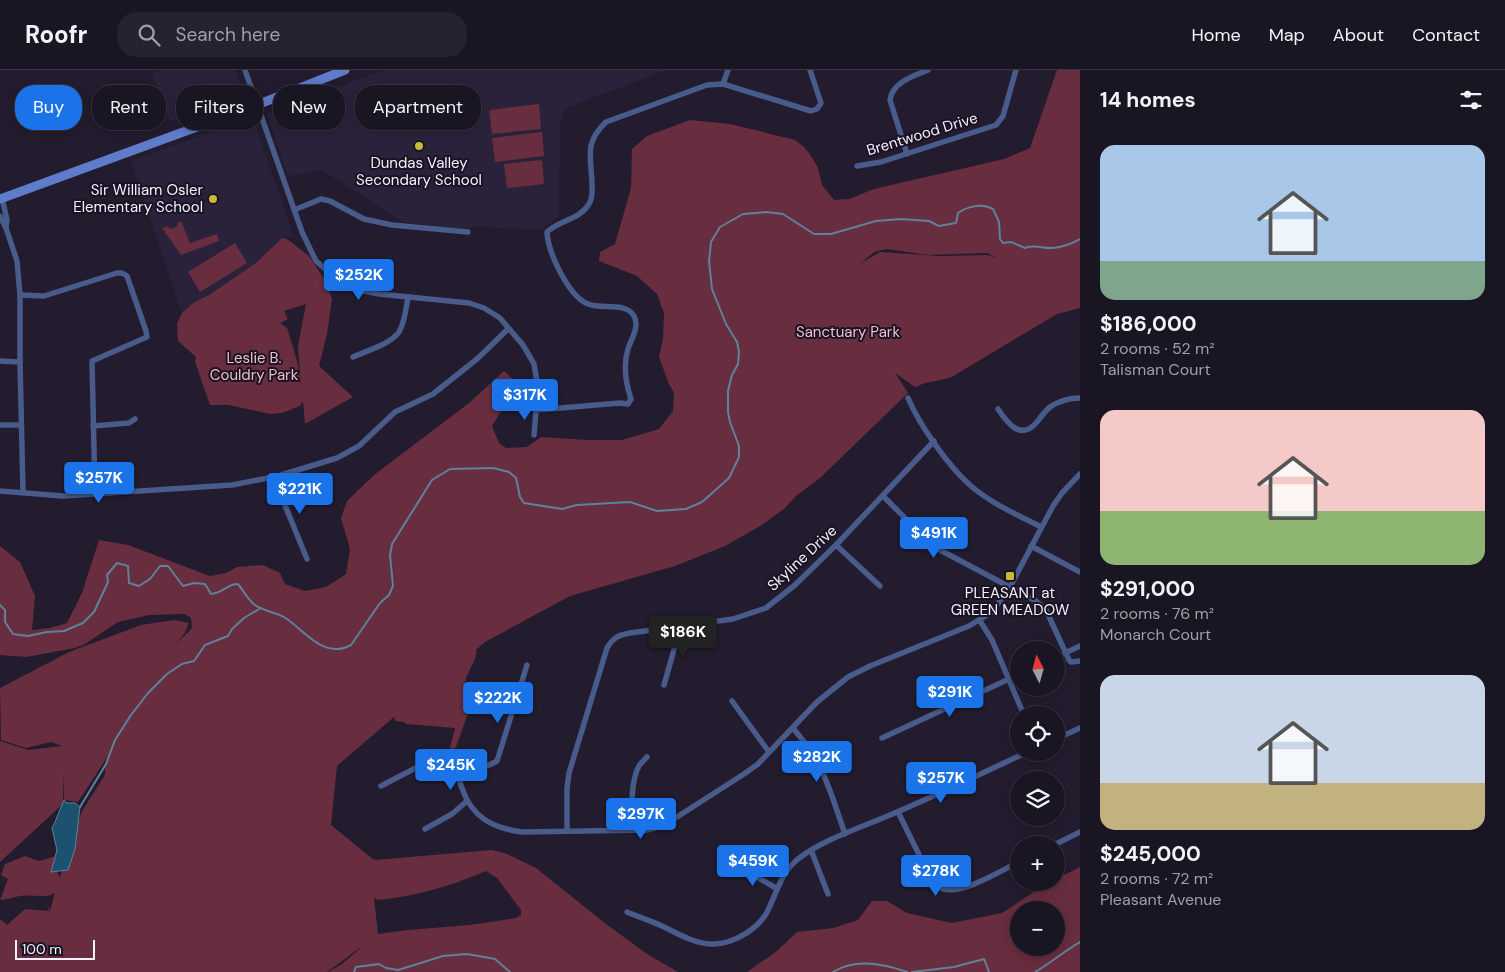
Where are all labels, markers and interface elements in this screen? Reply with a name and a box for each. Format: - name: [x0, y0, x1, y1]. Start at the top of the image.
- search box: [117, 12, 467, 57]
- text: Roofr: [25, 19, 87, 50]
- icon: search: [135, 21, 163, 49]
- text: Search here: [175, 22, 280, 47]
- text: Home: [1191, 23, 1241, 47]
- text: Map: [1269, 23, 1305, 47]
- text: About: [1333, 23, 1384, 47]
- text: Contact: [1412, 23, 1480, 47]
- chip: Buy: [15, 85, 82, 130]
- chip: Rent: [92, 85, 166, 130]
- chip: Filters: [176, 85, 263, 130]
- chip: New: [273, 85, 345, 130]
- chip: Apartment: [355, 85, 481, 130]
- text: 14 homes: [1100, 86, 1196, 114]
- icon: filters: [1457, 86, 1485, 114]
- street label: Brentwood Drive: [864, 108, 980, 160]
- marker: Dundas Valley Secondary School: [413, 140, 425, 152]
- place label: Dundas Valley Secondary School: [356, 153, 482, 190]
- icon: home: [1248, 178, 1338, 268]
- place label: Sir William Osler Elementary School: [73, 180, 203, 217]
- marker: Sir William Osler Elementary School: [207, 193, 219, 205]
- pin: $252K: [324, 258, 394, 301]
- text: $252K: [335, 264, 383, 285]
- text: $186,000: [1100, 310, 1196, 338]
- park label: Sanctuary Park: [796, 322, 900, 342]
- text: 2 rooms · 52 m²: [1100, 338, 1215, 359]
- park label: Leslie B. Couldry Park: [210, 348, 299, 385]
- text: Talisman Court: [1100, 359, 1211, 380]
- pin: $317K: [490, 378, 560, 421]
- text: $317K: [503, 384, 547, 405]
- icon: home: [1248, 443, 1338, 533]
- pin: $257K: [64, 462, 134, 504]
- text: $257K: [75, 467, 123, 488]
- pin: $221K: [265, 472, 335, 515]
- text: $221K: [278, 478, 322, 499]
- pin: $491K: [899, 516, 969, 559]
- street label: Skyline Drive: [763, 521, 841, 595]
- text: $491K: [911, 522, 957, 543]
- marker: PLEASANT at GREEN MEADOW: [1004, 570, 1016, 582]
- text: $291,000: [1100, 575, 1195, 603]
- place label: PLEASANT at GREEN MEADOW: [951, 583, 1070, 620]
- text: 2 rooms · 76 m²: [1100, 603, 1214, 624]
- pin: $186K: [648, 616, 718, 658]
- text: $186K: [660, 621, 706, 642]
- text: Monarch Court: [1100, 624, 1211, 645]
- north arrow: [1010, 641, 1065, 696]
- map controls: [1010, 641, 1065, 956]
- pin: $291K: [915, 676, 985, 718]
- text: $291K: [927, 681, 973, 702]
- pin: $222K: [463, 682, 533, 724]
- text: $222K: [474, 687, 522, 708]
- button: locate: [1010, 706, 1065, 761]
- icon: home: [1248, 708, 1338, 798]
- pin: $282K: [782, 740, 852, 783]
- text: $282K: [793, 746, 841, 767]
- pin: $245K: [416, 748, 486, 791]
- text: $245K: [426, 754, 476, 775]
- pin: $257K: [906, 762, 976, 804]
- text: $257K: [917, 767, 965, 788]
- button: layers: [1010, 771, 1065, 826]
- pin: $297K: [606, 798, 676, 840]
- text: $297K: [617, 803, 665, 824]
- button: +: [1010, 836, 1065, 891]
- text: $245,000: [1100, 840, 1201, 868]
- pin: $459K: [718, 844, 788, 887]
- text: $459K: [728, 850, 778, 871]
- pin: $278K: [901, 854, 971, 897]
- text: $278K: [912, 860, 960, 881]
- text: 2 rooms · 72 m²: [1100, 868, 1213, 889]
- text: Pleasant Avenue: [1100, 889, 1221, 910]
- button: −: [1010, 901, 1065, 956]
- scale bar: [15, 937, 95, 960]
- text: 100 m: [22, 940, 62, 958]

